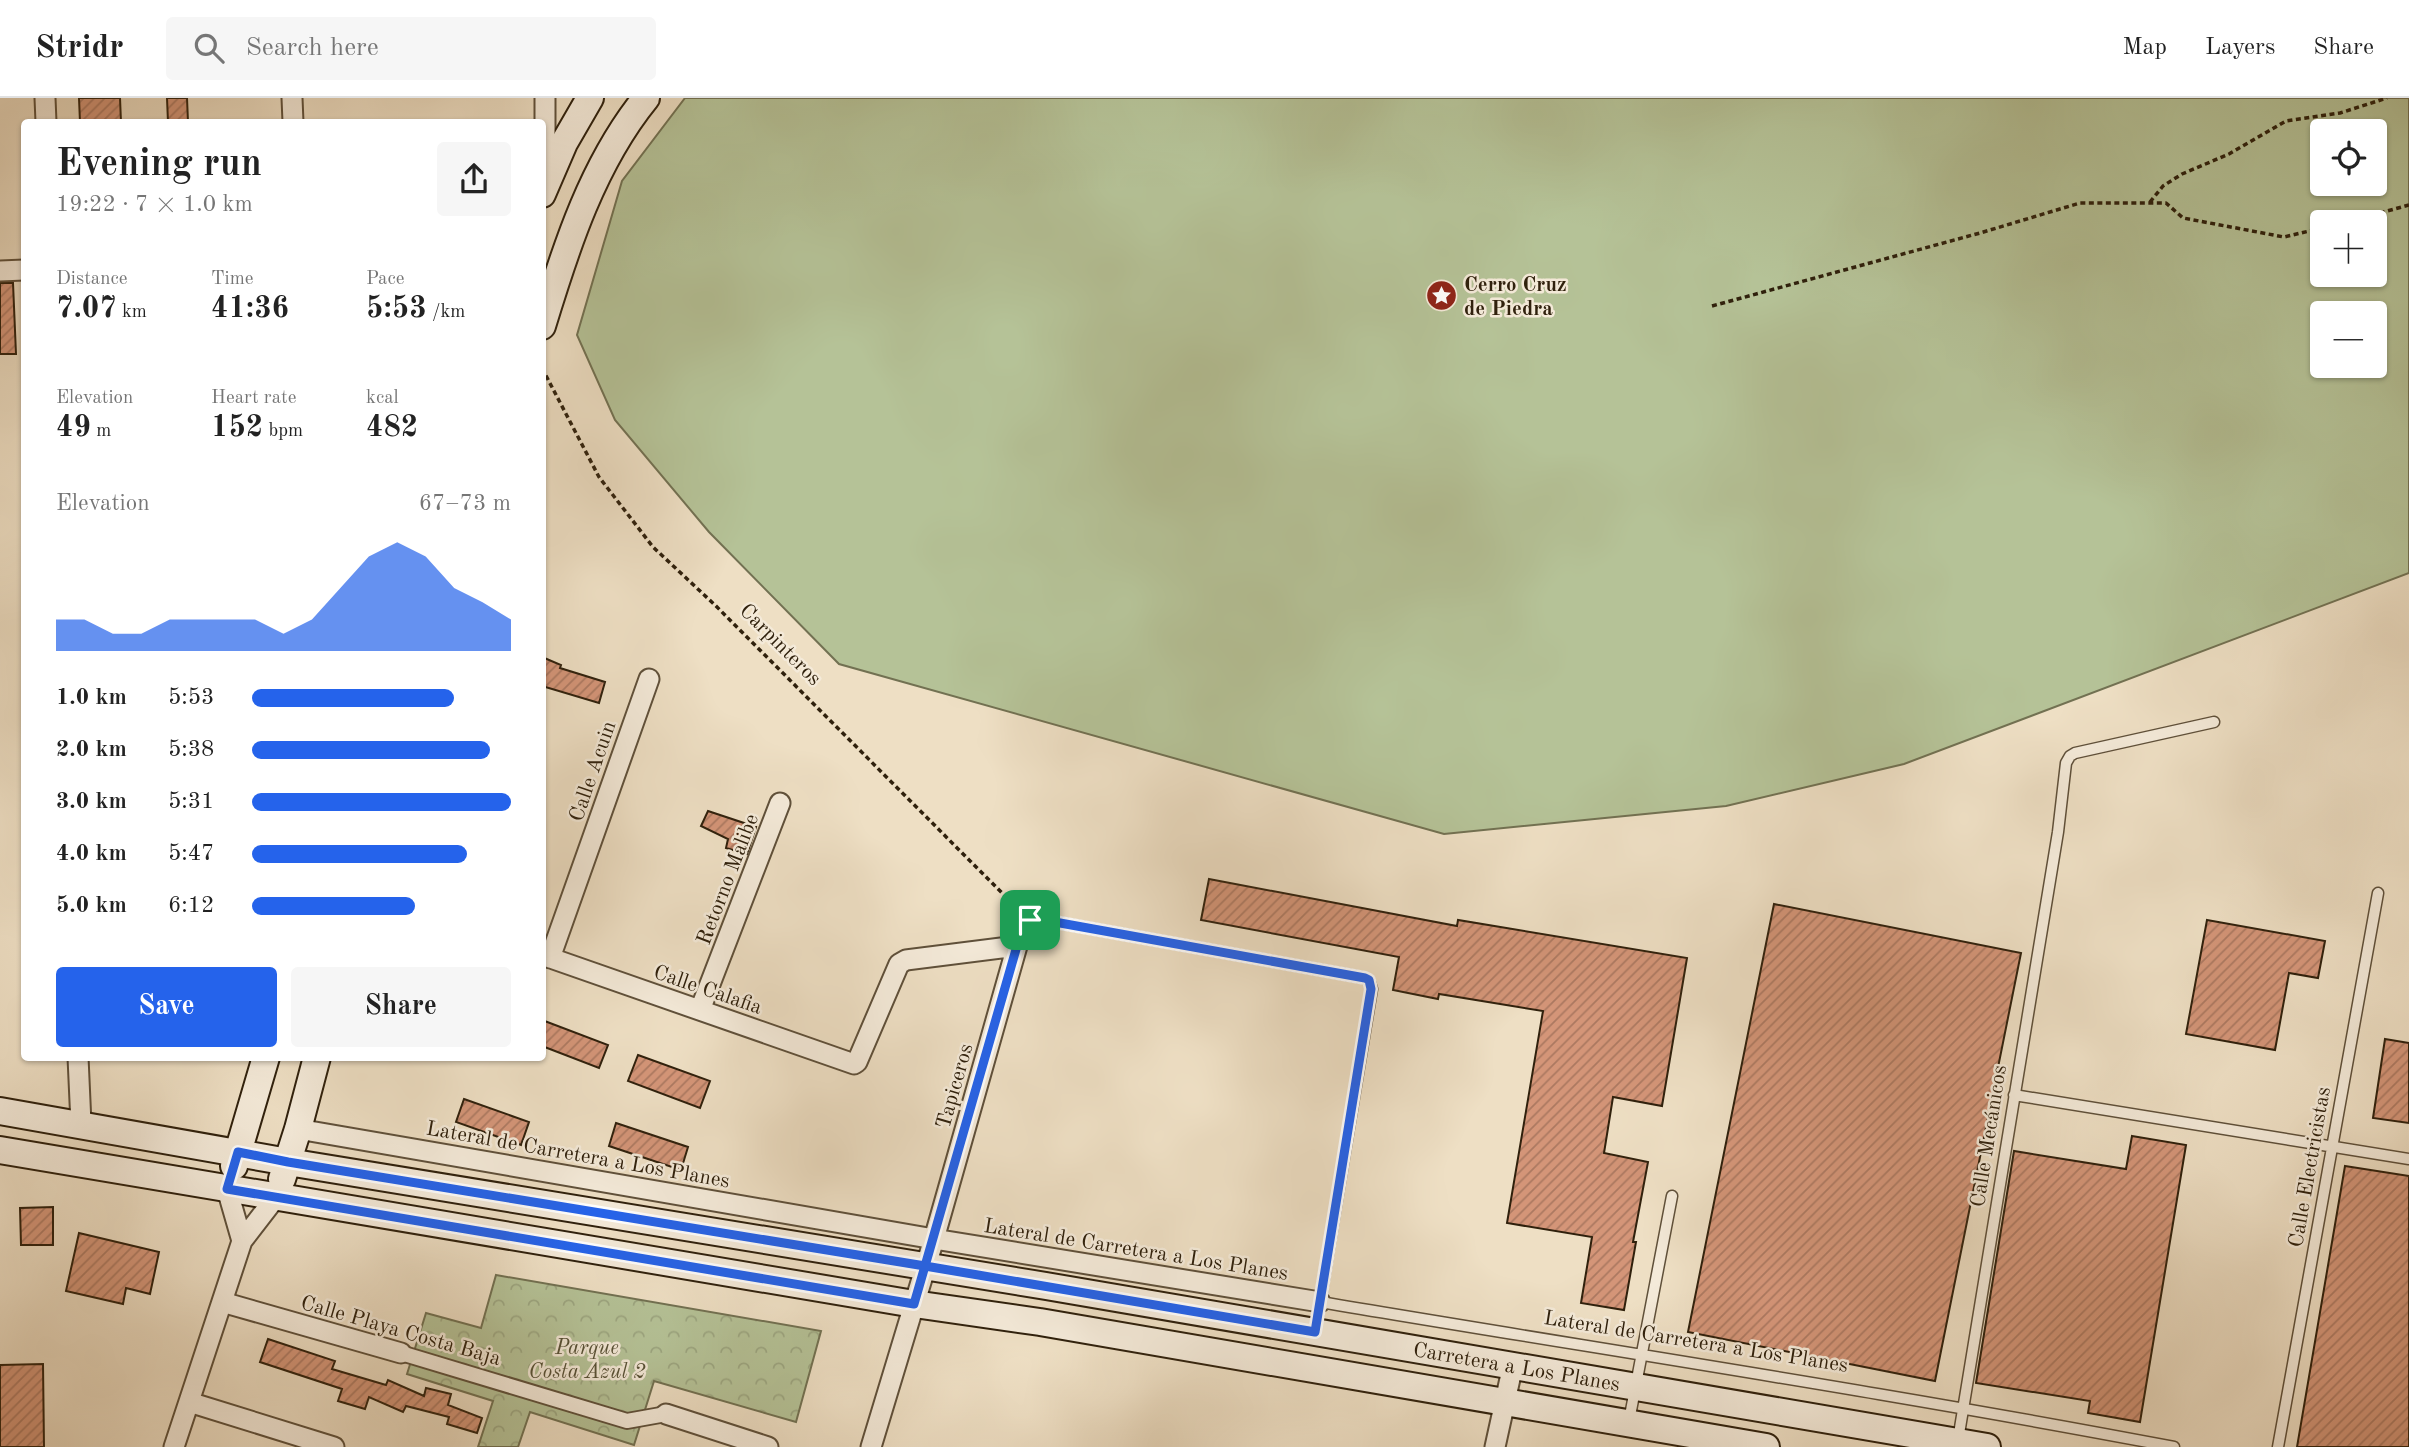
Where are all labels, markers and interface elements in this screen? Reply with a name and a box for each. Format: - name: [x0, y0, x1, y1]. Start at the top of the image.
- search box: [166, 17, 656, 80]
- icon: search: [190, 29, 228, 67]
- text: Stridr: [35, 32, 124, 65]
- text: Search here: [246, 35, 379, 61]
- text: Map: [2123, 36, 2167, 60]
- text: Layers: [2205, 36, 2275, 60]
- text: Share: [2313, 36, 2374, 60]
- map controls: [2310, 119, 2387, 378]
- button: locate: [2310, 119, 2387, 196]
- button: share: [437, 142, 511, 216]
- text: Evening run: [56, 146, 262, 184]
- text: 19:22 · 7 × 1.0 km: [56, 193, 253, 216]
- button: +: [2310, 210, 2387, 287]
- text: Distance: [56, 270, 128, 289]
- text: Time: [211, 270, 254, 289]
- text: Pace: [366, 270, 405, 289]
- place label: Cerro Cruz de Piedra: [1464, 275, 1567, 320]
- place icon: Cerro Cruz de Piedra: [1424, 279, 1458, 313]
- text: 7.07: [56, 294, 117, 324]
- text: 41:36: [211, 294, 289, 324]
- text: 5:53: [366, 294, 427, 324]
- button: −: [2310, 301, 2387, 378]
- text: km: [117, 303, 147, 322]
- text: /km: [427, 303, 465, 322]
- text: Elevation: [56, 389, 133, 408]
- text: Heart rate: [211, 389, 296, 408]
- text: kcal: [366, 389, 399, 408]
- text: 49: [56, 413, 91, 443]
- text: 152: [211, 413, 263, 443]
- text: 482: [366, 413, 418, 443]
- text: m: [91, 422, 111, 441]
- text: bpm: [263, 422, 303, 441]
- text: Elevation: [56, 492, 150, 515]
- text: 67–73 m: [419, 492, 511, 515]
- street label: Carpinteros: [735, 600, 825, 690]
- text: 1.0 km: [56, 686, 127, 709]
- text: 5:53: [168, 686, 214, 709]
- street label: Calle Acuin: [566, 719, 620, 824]
- text: 2.0 km: [56, 738, 127, 761]
- text: 5:38: [168, 738, 214, 761]
- text: 3.0 km: [56, 790, 127, 813]
- text: 5:31: [168, 790, 214, 813]
- street label: Retorno Malibe: [694, 811, 763, 948]
- text: 4.0 km: [56, 842, 127, 865]
- text: 5:47: [168, 842, 214, 865]
- pin: [1000, 890, 1060, 950]
- text: 5.0 km: [56, 894, 127, 917]
- text: 6:12: [168, 894, 214, 917]
- icon: arrive: [1011, 901, 1049, 939]
- street label: Calle Calafia: [651, 962, 765, 1019]
- button: Save: [56, 967, 277, 1047]
- button: Share: [291, 967, 511, 1047]
- street label: Tapiceros: [933, 1041, 978, 1131]
- street label: Calle Mecánicos: [1968, 1064, 2011, 1209]
- street label: Calle Electricistas: [2286, 1085, 2335, 1249]
- street label: Lateral de Carretera a Los Planes: [424, 1118, 731, 1193]
- street label: Lateral de Carretera a Los Planes: [982, 1216, 1289, 1285]
- street label: Calle Playa Costa Baja: [298, 1293, 503, 1370]
- street label: Lateral de Carretera a Los Planes: [1542, 1308, 1849, 1377]
- park label: Parque Costa Azul 2: [528, 1338, 646, 1383]
- street label: Carretera a Los Planes: [1411, 1340, 1621, 1396]

